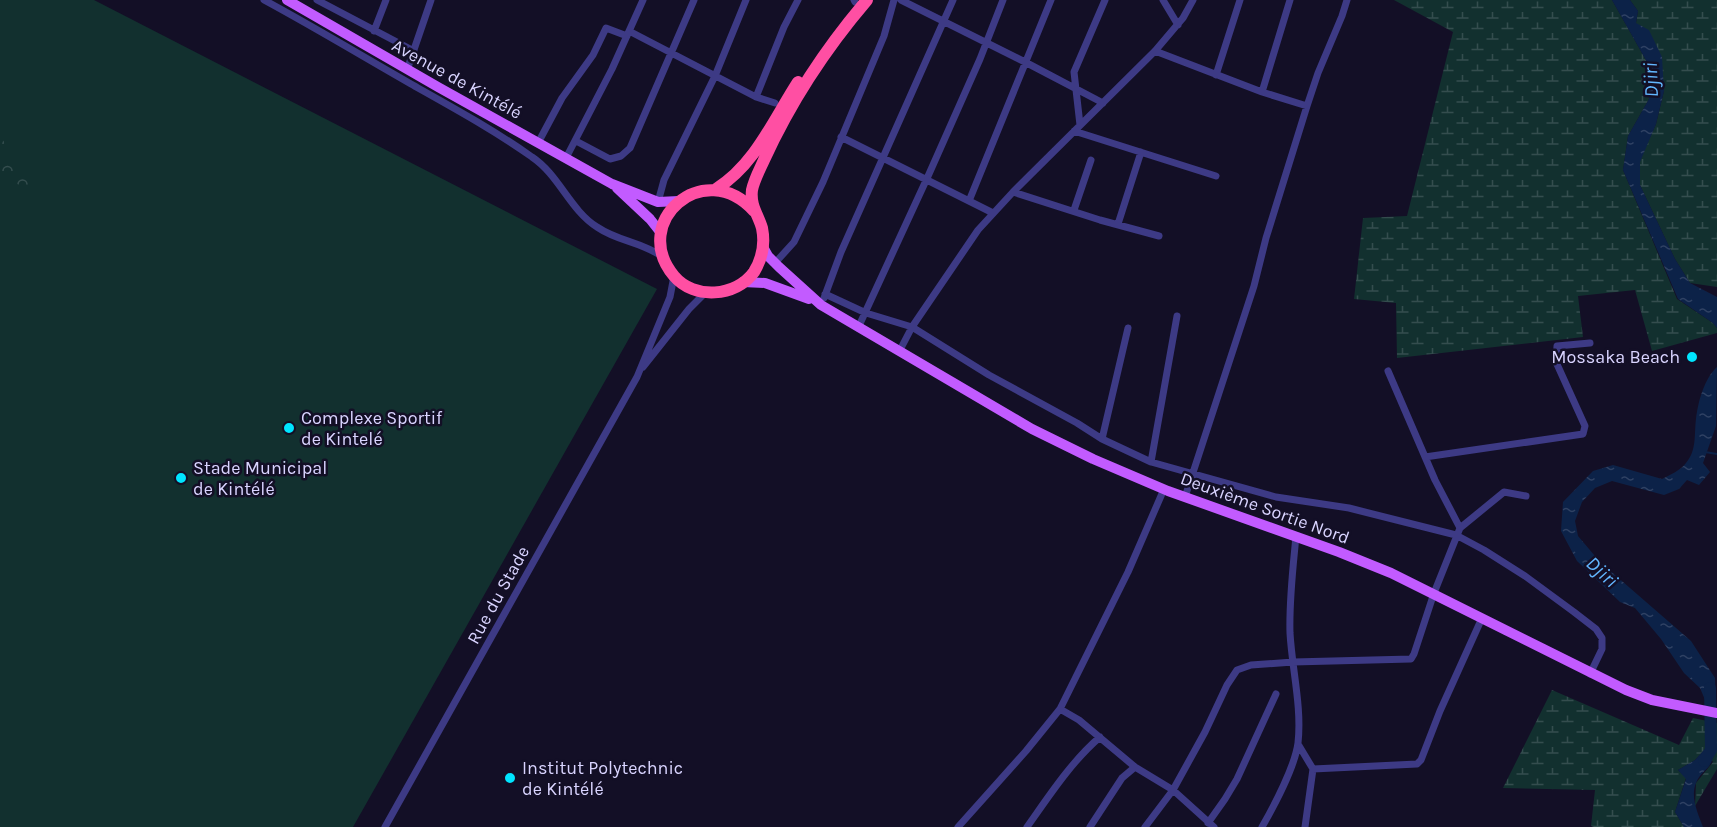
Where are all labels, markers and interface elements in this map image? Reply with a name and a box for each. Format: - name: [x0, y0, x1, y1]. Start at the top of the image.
- street label: Avenue de Kintélé: [388, 34, 526, 124]
- water label: Djiri: [1639, 62, 1663, 98]
- place label: Mossaka Beach: [1551, 346, 1680, 368]
- marker: Mossaka Beach: [1685, 350, 1699, 364]
- place label: Complexe Sportif de Kintelé: [301, 407, 443, 450]
- marker: Complexe Sportif de Kintelé: [282, 421, 296, 435]
- place label: Stade Municipal de Kintélé: [193, 457, 327, 500]
- street label: Deuxième Sortie Nord: [1177, 467, 1353, 549]
- marker: Stade Municipal de Kintélé: [174, 471, 188, 485]
- street label: Rue du Stade: [462, 542, 534, 648]
- water label: Djiri: [1581, 552, 1623, 592]
- place label: Institut Polytechnic de Kintélé: [522, 757, 683, 800]
- marker: Institut Polytechnic de Kintélé: [503, 771, 517, 785]

